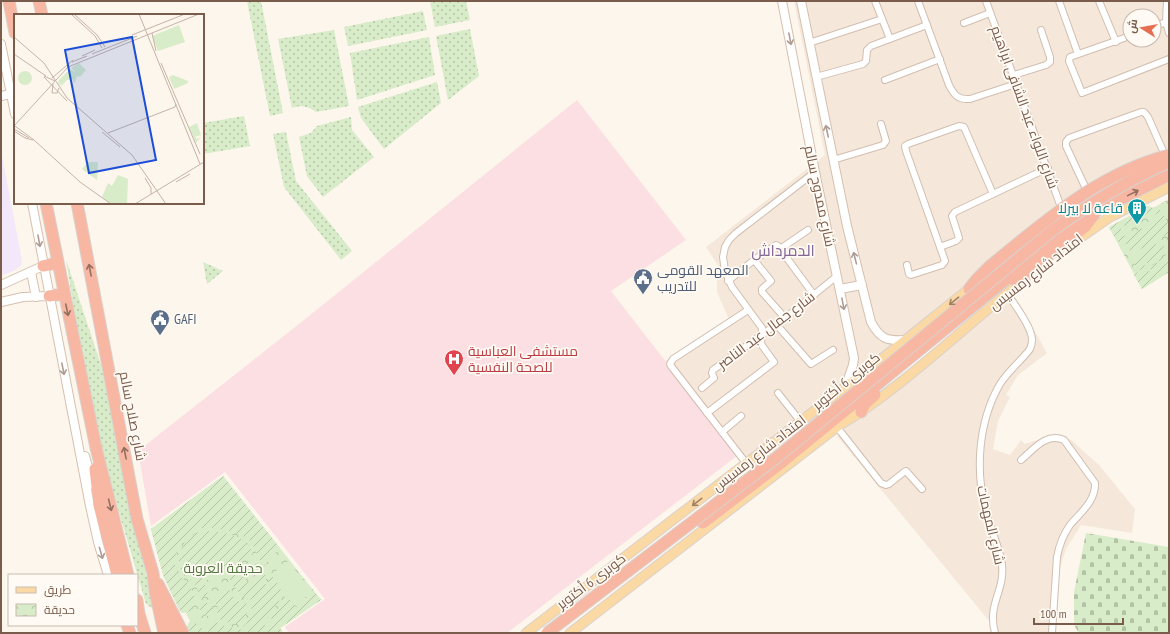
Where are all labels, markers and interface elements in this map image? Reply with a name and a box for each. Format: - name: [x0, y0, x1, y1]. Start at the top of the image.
- north arrow: [1122, 8, 1162, 48]
- inset map: [14, 14, 204, 204]
- text: ش: [1124, 18, 1140, 34]
- street label: شارع اللواء عبد الشافى ابراهيم: [986, 23, 1063, 191]
- one-way arrow: [786, 32, 794, 45]
- one-way arrow: [823, 125, 831, 138]
- street label: شارع ممدوح سالم: [799, 144, 840, 249]
- one-way arrow: [1126, 189, 1138, 196]
- building icon: قاعة لا بيرلا: [1126, 197, 1148, 225]
- place label: قاعة لا بيرلا: [1058, 199, 1123, 217]
- street label: امتداد شارع رمسيس: [985, 230, 1087, 314]
- one-way arrow: [35, 234, 43, 247]
- district label: الدمرداش: [751, 240, 815, 261]
- one-way arrow: [851, 251, 858, 264]
- place label: المعهد القومى للتدريب: [657, 261, 749, 295]
- one-way arrow: [86, 264, 94, 277]
- public building icon: المعهد القومى للتدريب: [632, 267, 654, 295]
- street label: شارع جمال عبد الناصر: [713, 287, 818, 373]
- one-way arrow: [949, 296, 960, 305]
- one-way arrow: [839, 297, 847, 310]
- one-way arrow: [63, 303, 71, 316]
- public building icon: GAFI: [149, 308, 171, 336]
- place label: GAFI: [174, 310, 197, 328]
- place label: مستشفى العباسية للصحة النفسية: [468, 342, 578, 376]
- hospital icon: مستشفى العباسية للصحة النفسية: [443, 348, 465, 376]
- street label: كوبرى 6 أكتوبر: [808, 348, 884, 415]
- one-way arrow: [59, 362, 67, 375]
- street label: شارع صلاح سالم: [115, 370, 151, 462]
- street label: امتداد شارع رمسيس: [708, 411, 810, 495]
- one-way arrow: [120, 447, 128, 460]
- street label: شارع المهمات: [973, 483, 1009, 567]
- one-way arrow: [692, 497, 703, 506]
- one-way arrow: [107, 498, 114, 511]
- one-way arrow: [98, 547, 105, 560]
- street label: كوبرى 6 أكتوبر: [552, 549, 629, 614]
- park label: حديقة العروبة: [183, 559, 263, 577]
- legend: [8, 574, 138, 626]
- text: طريق: [44, 582, 72, 597]
- scale bar: [1034, 600, 1123, 626]
- text: حديقة: [44, 602, 75, 617]
- text: 100 m: [1040, 606, 1067, 621]

